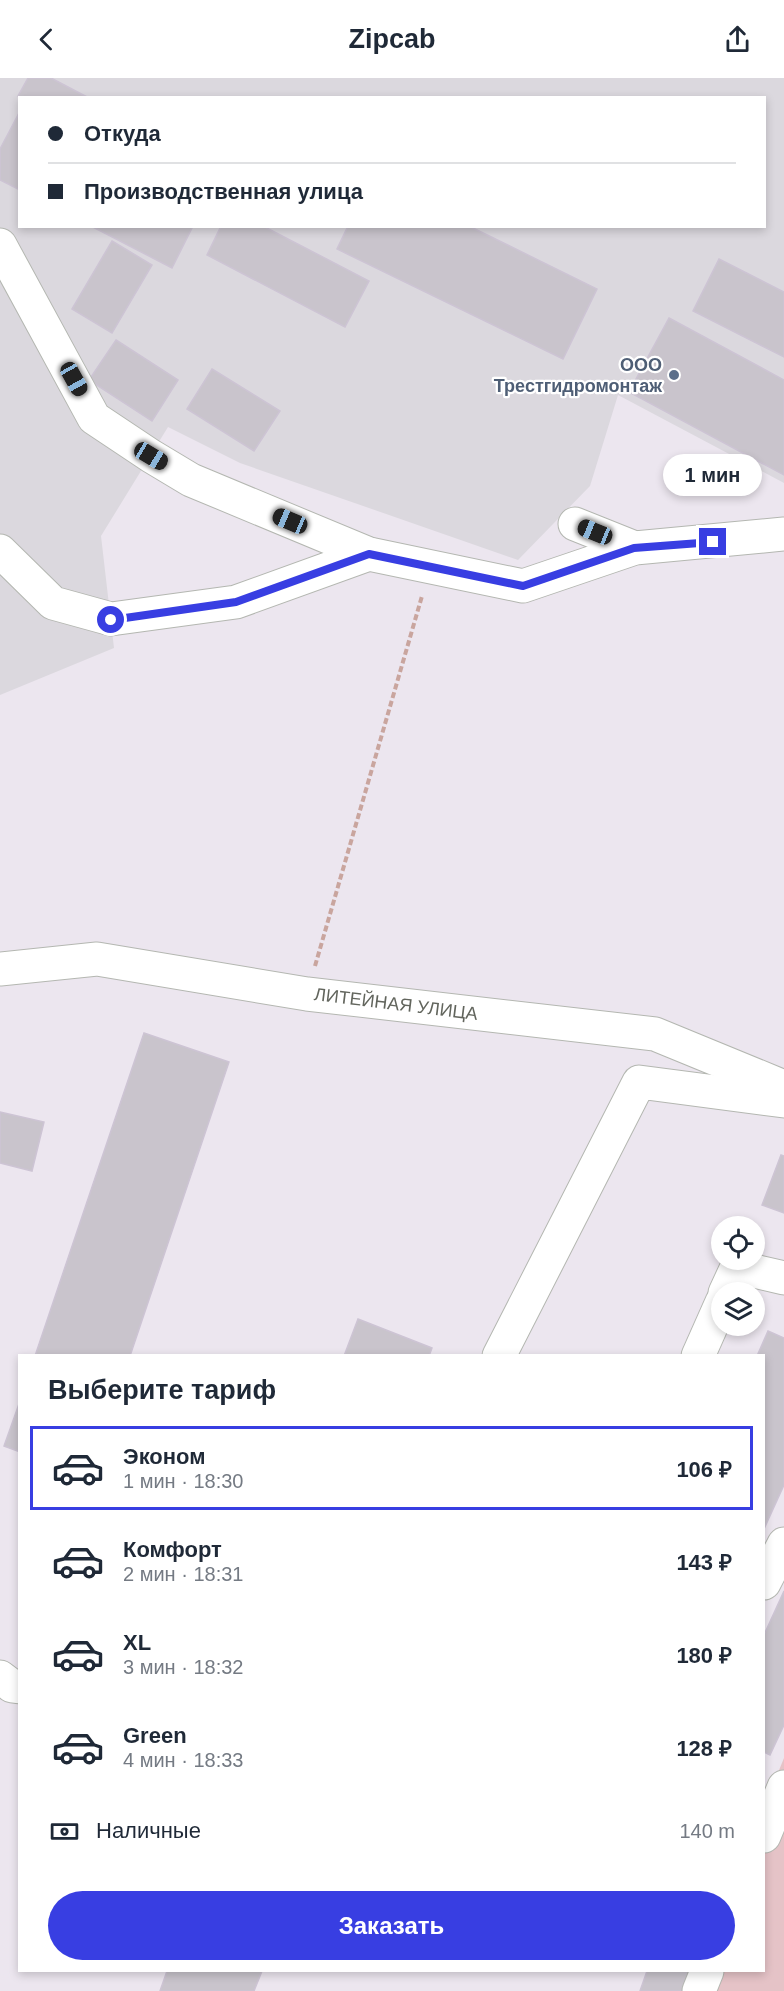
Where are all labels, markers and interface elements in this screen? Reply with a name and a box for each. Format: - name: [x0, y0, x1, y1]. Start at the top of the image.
- icon: back: [30, 23, 63, 56]
- icon: share: [721, 23, 754, 56]
- text: Zipcab: [348, 24, 436, 54]
- text: Откуда: [84, 121, 161, 146]
- text: Производственная улица: [84, 179, 363, 204]
- place label: ООО Трестгидромонтаж: [494, 355, 662, 396]
- car: [57, 359, 91, 399]
- marker: ООО Трестгидромонтаж: [667, 368, 681, 382]
- car: [131, 439, 171, 473]
- callout: 1 мин: [664, 455, 762, 497]
- text: 1 мин: [685, 464, 740, 486]
- car: [270, 506, 310, 536]
- car: [575, 517, 615, 547]
- route end: [699, 528, 726, 555]
- route start: [97, 606, 124, 633]
- street label: ЛИТЕЙНАЯ УЛИЦА: [313, 983, 479, 1024]
- map controls: [711, 1216, 765, 1336]
- button: locate: [711, 1216, 765, 1270]
- button: layers: [711, 1282, 765, 1336]
- text: Выберите тариф: [48, 1375, 276, 1405]
- icon: car: [51, 1441, 105, 1495]
- text: Эконом: [123, 1444, 206, 1469]
- text: 106 ₽: [676, 1457, 732, 1482]
- text: 1 мин · 18:30: [123, 1470, 243, 1492]
- icon: car: [51, 1534, 105, 1588]
- text: Комфорт: [123, 1537, 222, 1562]
- text: 143 ₽: [676, 1550, 732, 1575]
- text: 2 мин · 18:31: [123, 1563, 243, 1585]
- icon: car: [51, 1627, 105, 1681]
- text: XL: [123, 1630, 151, 1655]
- text: 180 ₽: [676, 1643, 732, 1668]
- text: 3 мин · 18:32: [123, 1656, 243, 1678]
- icon: car: [51, 1720, 105, 1774]
- text: Green: [123, 1723, 187, 1748]
- text: 128 ₽: [676, 1736, 732, 1761]
- text: 4 мин · 18:33: [123, 1749, 243, 1771]
- icon: cash: [48, 1815, 81, 1848]
- text: Наличные: [96, 1818, 201, 1843]
- text: 140 m: [679, 1820, 735, 1842]
- button: Заказать: [48, 1891, 735, 1960]

